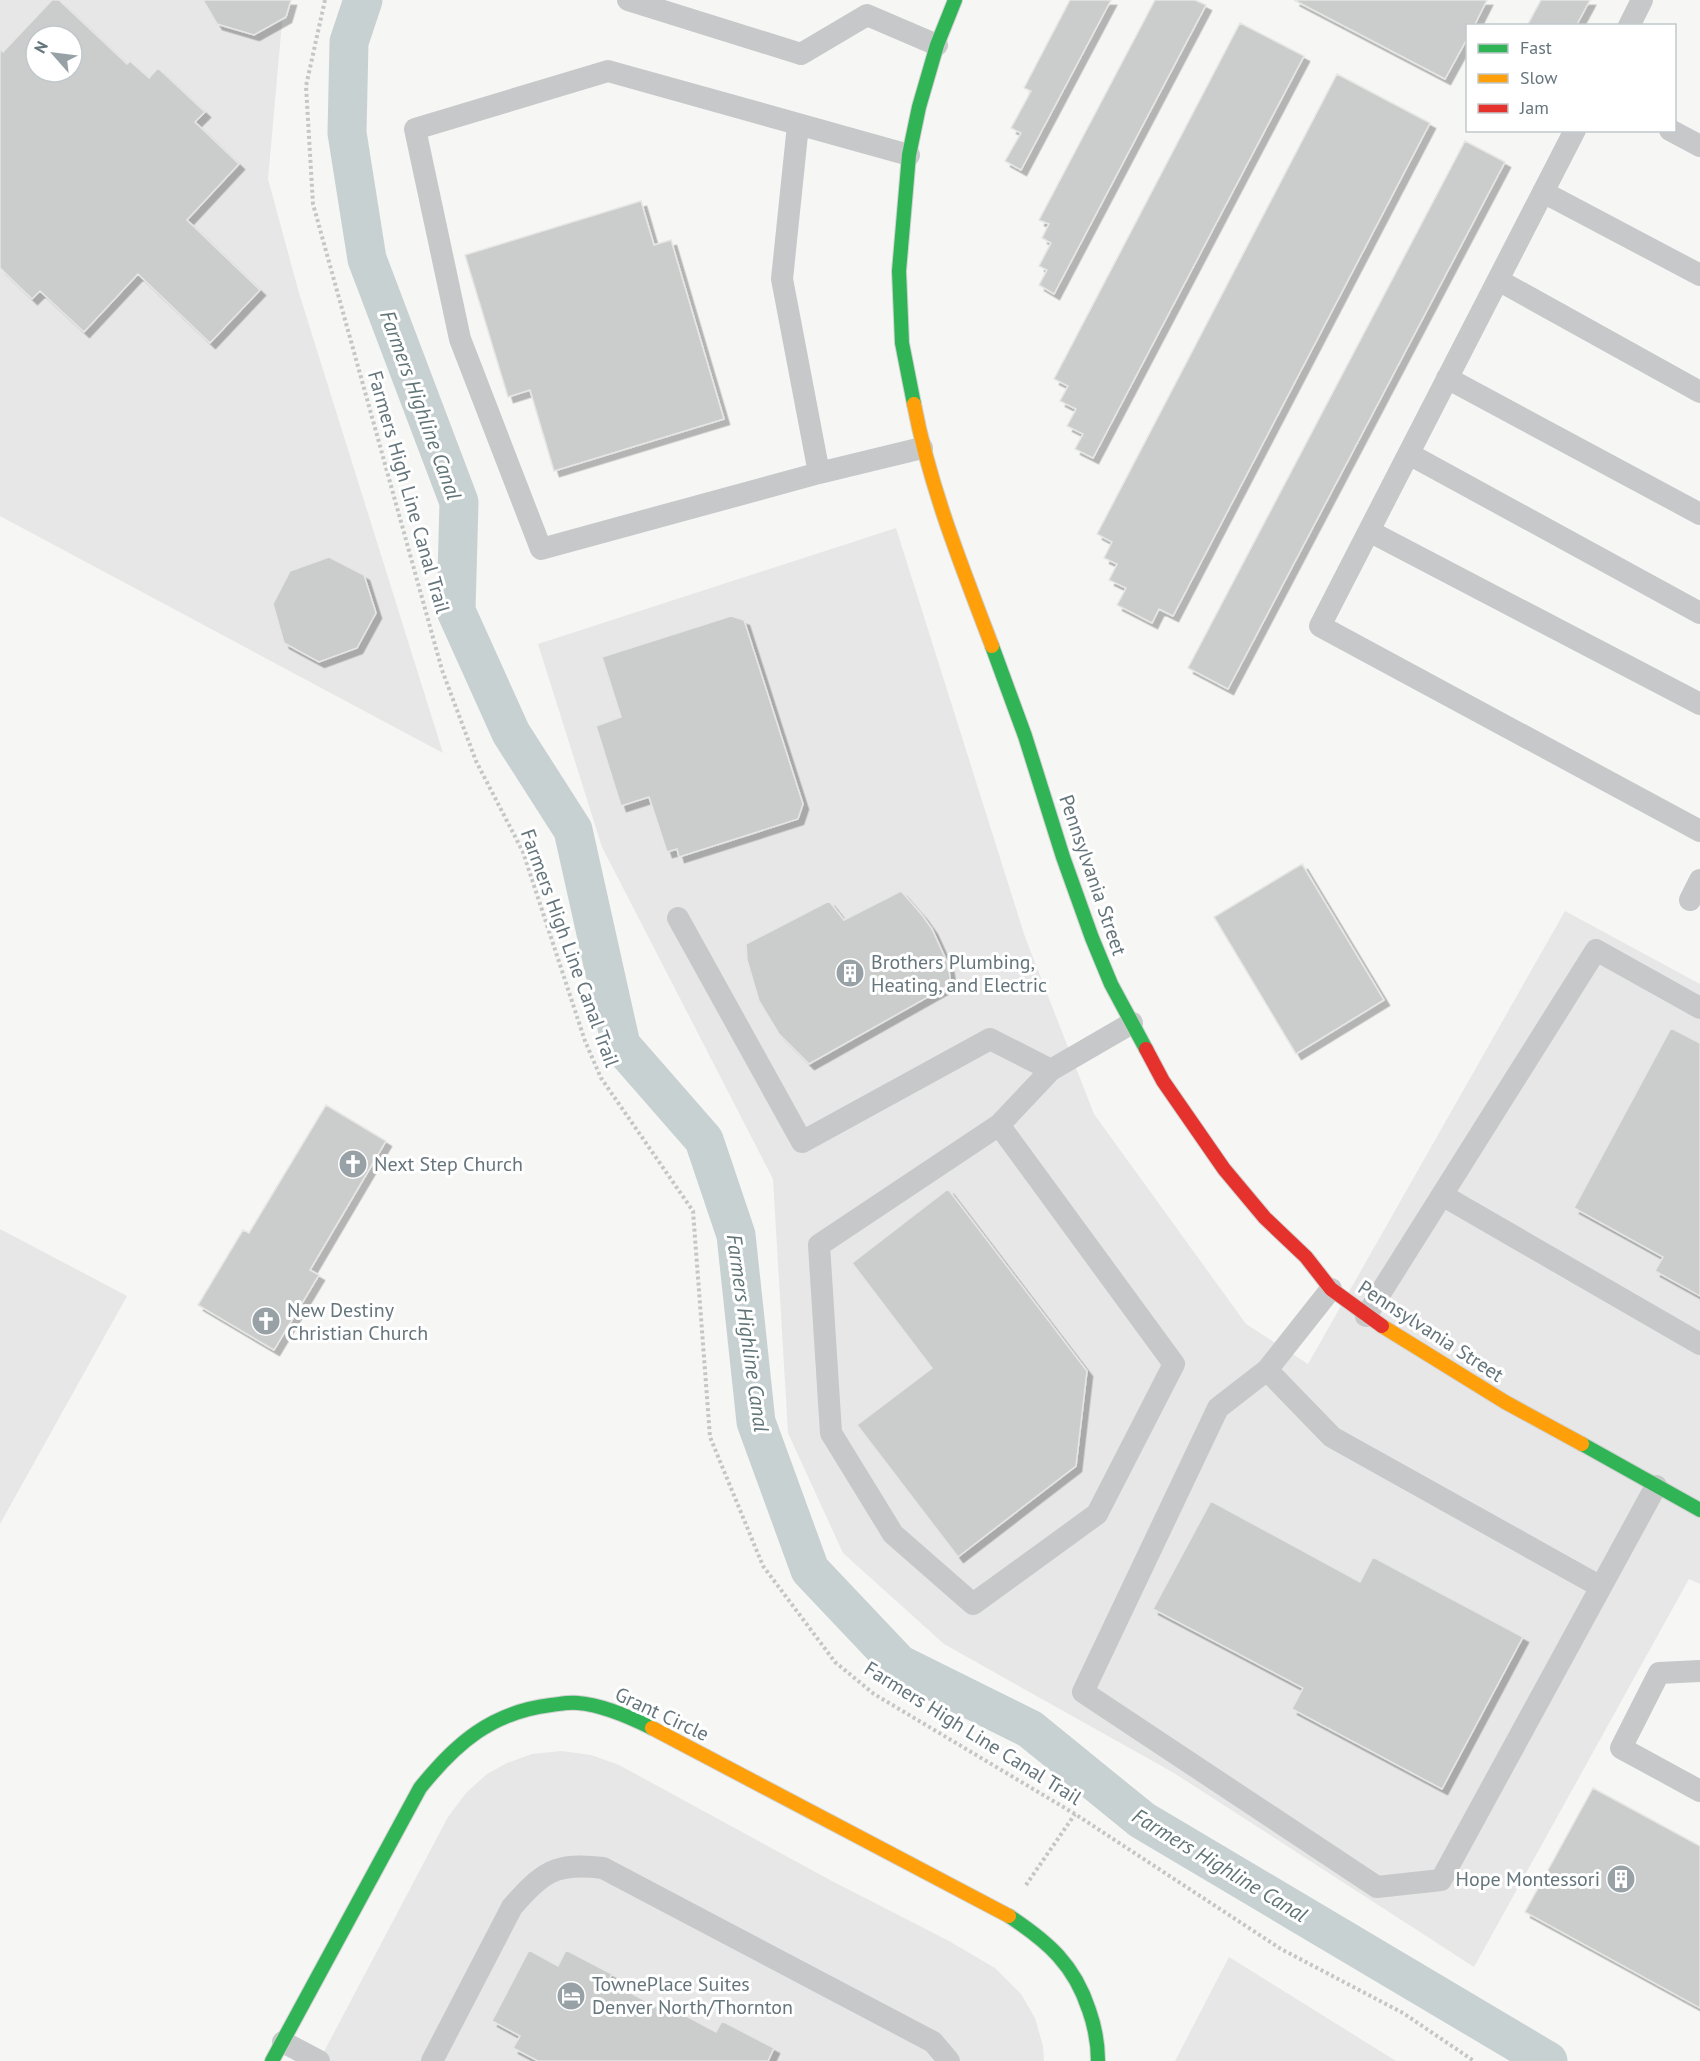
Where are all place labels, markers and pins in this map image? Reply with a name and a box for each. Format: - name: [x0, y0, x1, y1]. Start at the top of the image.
- place label: Brothers Plumbing, Heating, and Electric: [871, 949, 1047, 998]
- building icon: Brothers Plumbing, Heating, and Electric: [834, 957, 866, 989]
- church icon: Next Step Church: [337, 1148, 369, 1180]
- place label: Next Step Church: [374, 1151, 523, 1177]
- place label: New Destiny Christian Church: [287, 1297, 428, 1346]
- church icon: New Destiny Christian Church: [250, 1305, 282, 1337]
- building icon: Hope Montessori: [1605, 1863, 1637, 1895]
- place label: Hope Montessori: [1456, 1866, 1600, 1892]
- place label: TownePlace Suites Denver North/Thornton: [592, 1971, 793, 2020]
- hotel icon: TownePlace Suites Denver North/Thornton: [555, 1980, 587, 2012]

